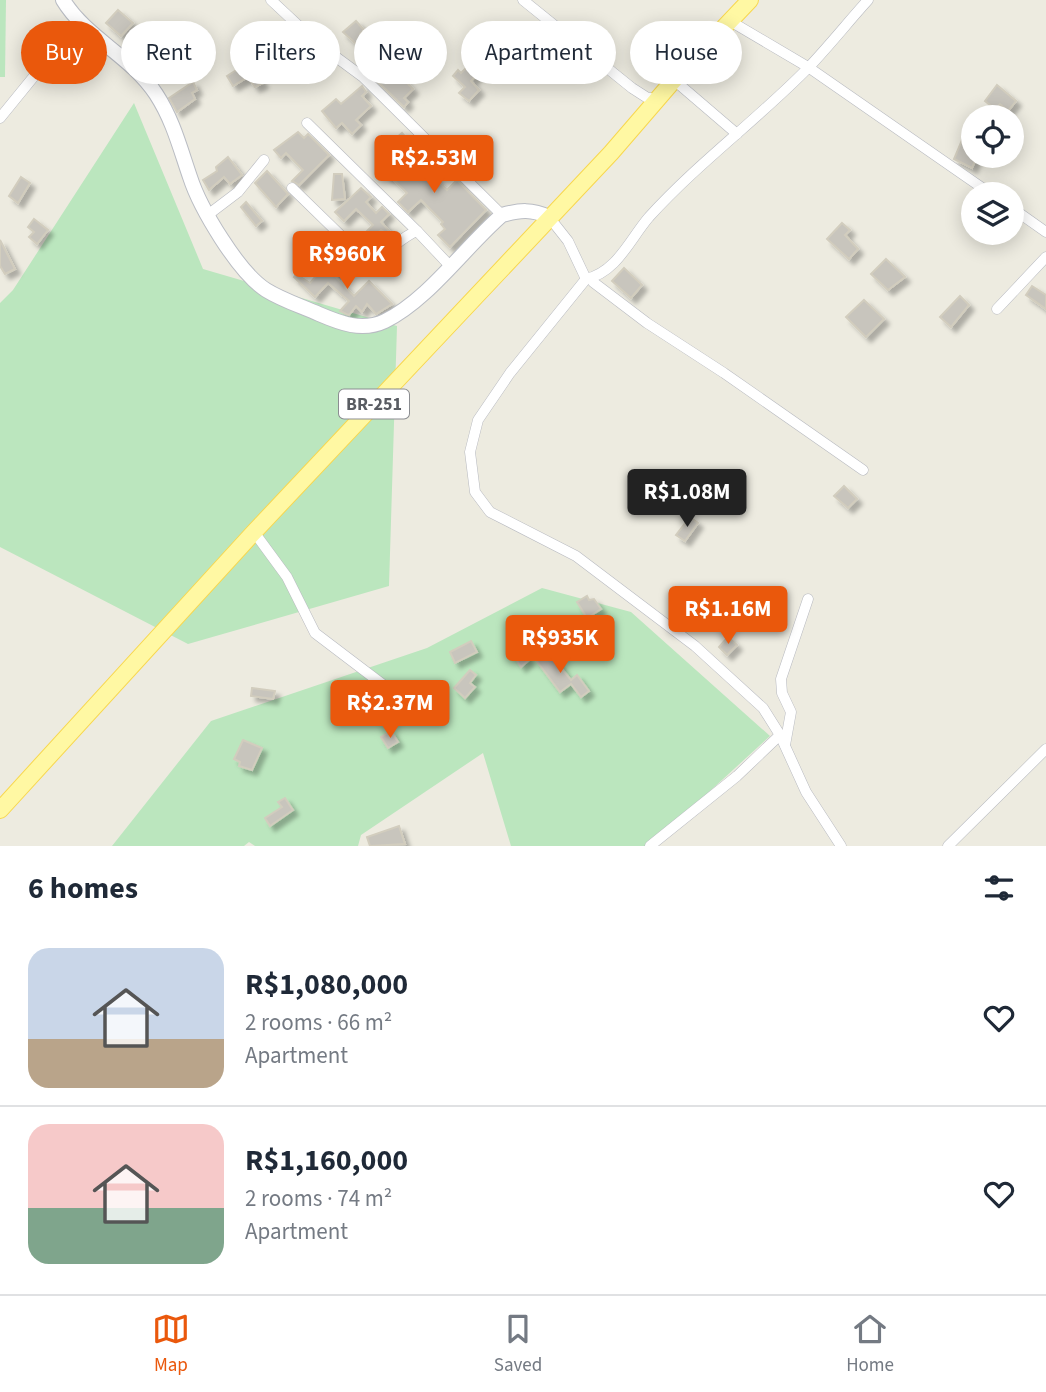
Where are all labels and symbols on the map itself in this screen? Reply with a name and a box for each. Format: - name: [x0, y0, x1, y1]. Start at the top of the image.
- pin: R$2.53M: [369, 136, 499, 195]
- pin: R$960K: [290, 232, 404, 291]
- road number: BR-251: [339, 390, 409, 418]
- pin: R$1.08M: [622, 470, 752, 529]
- pin: R$1.16M: [663, 586, 793, 646]
- pin: R$935K: [503, 616, 617, 675]
- pin: R$2.37M: [325, 680, 455, 740]

